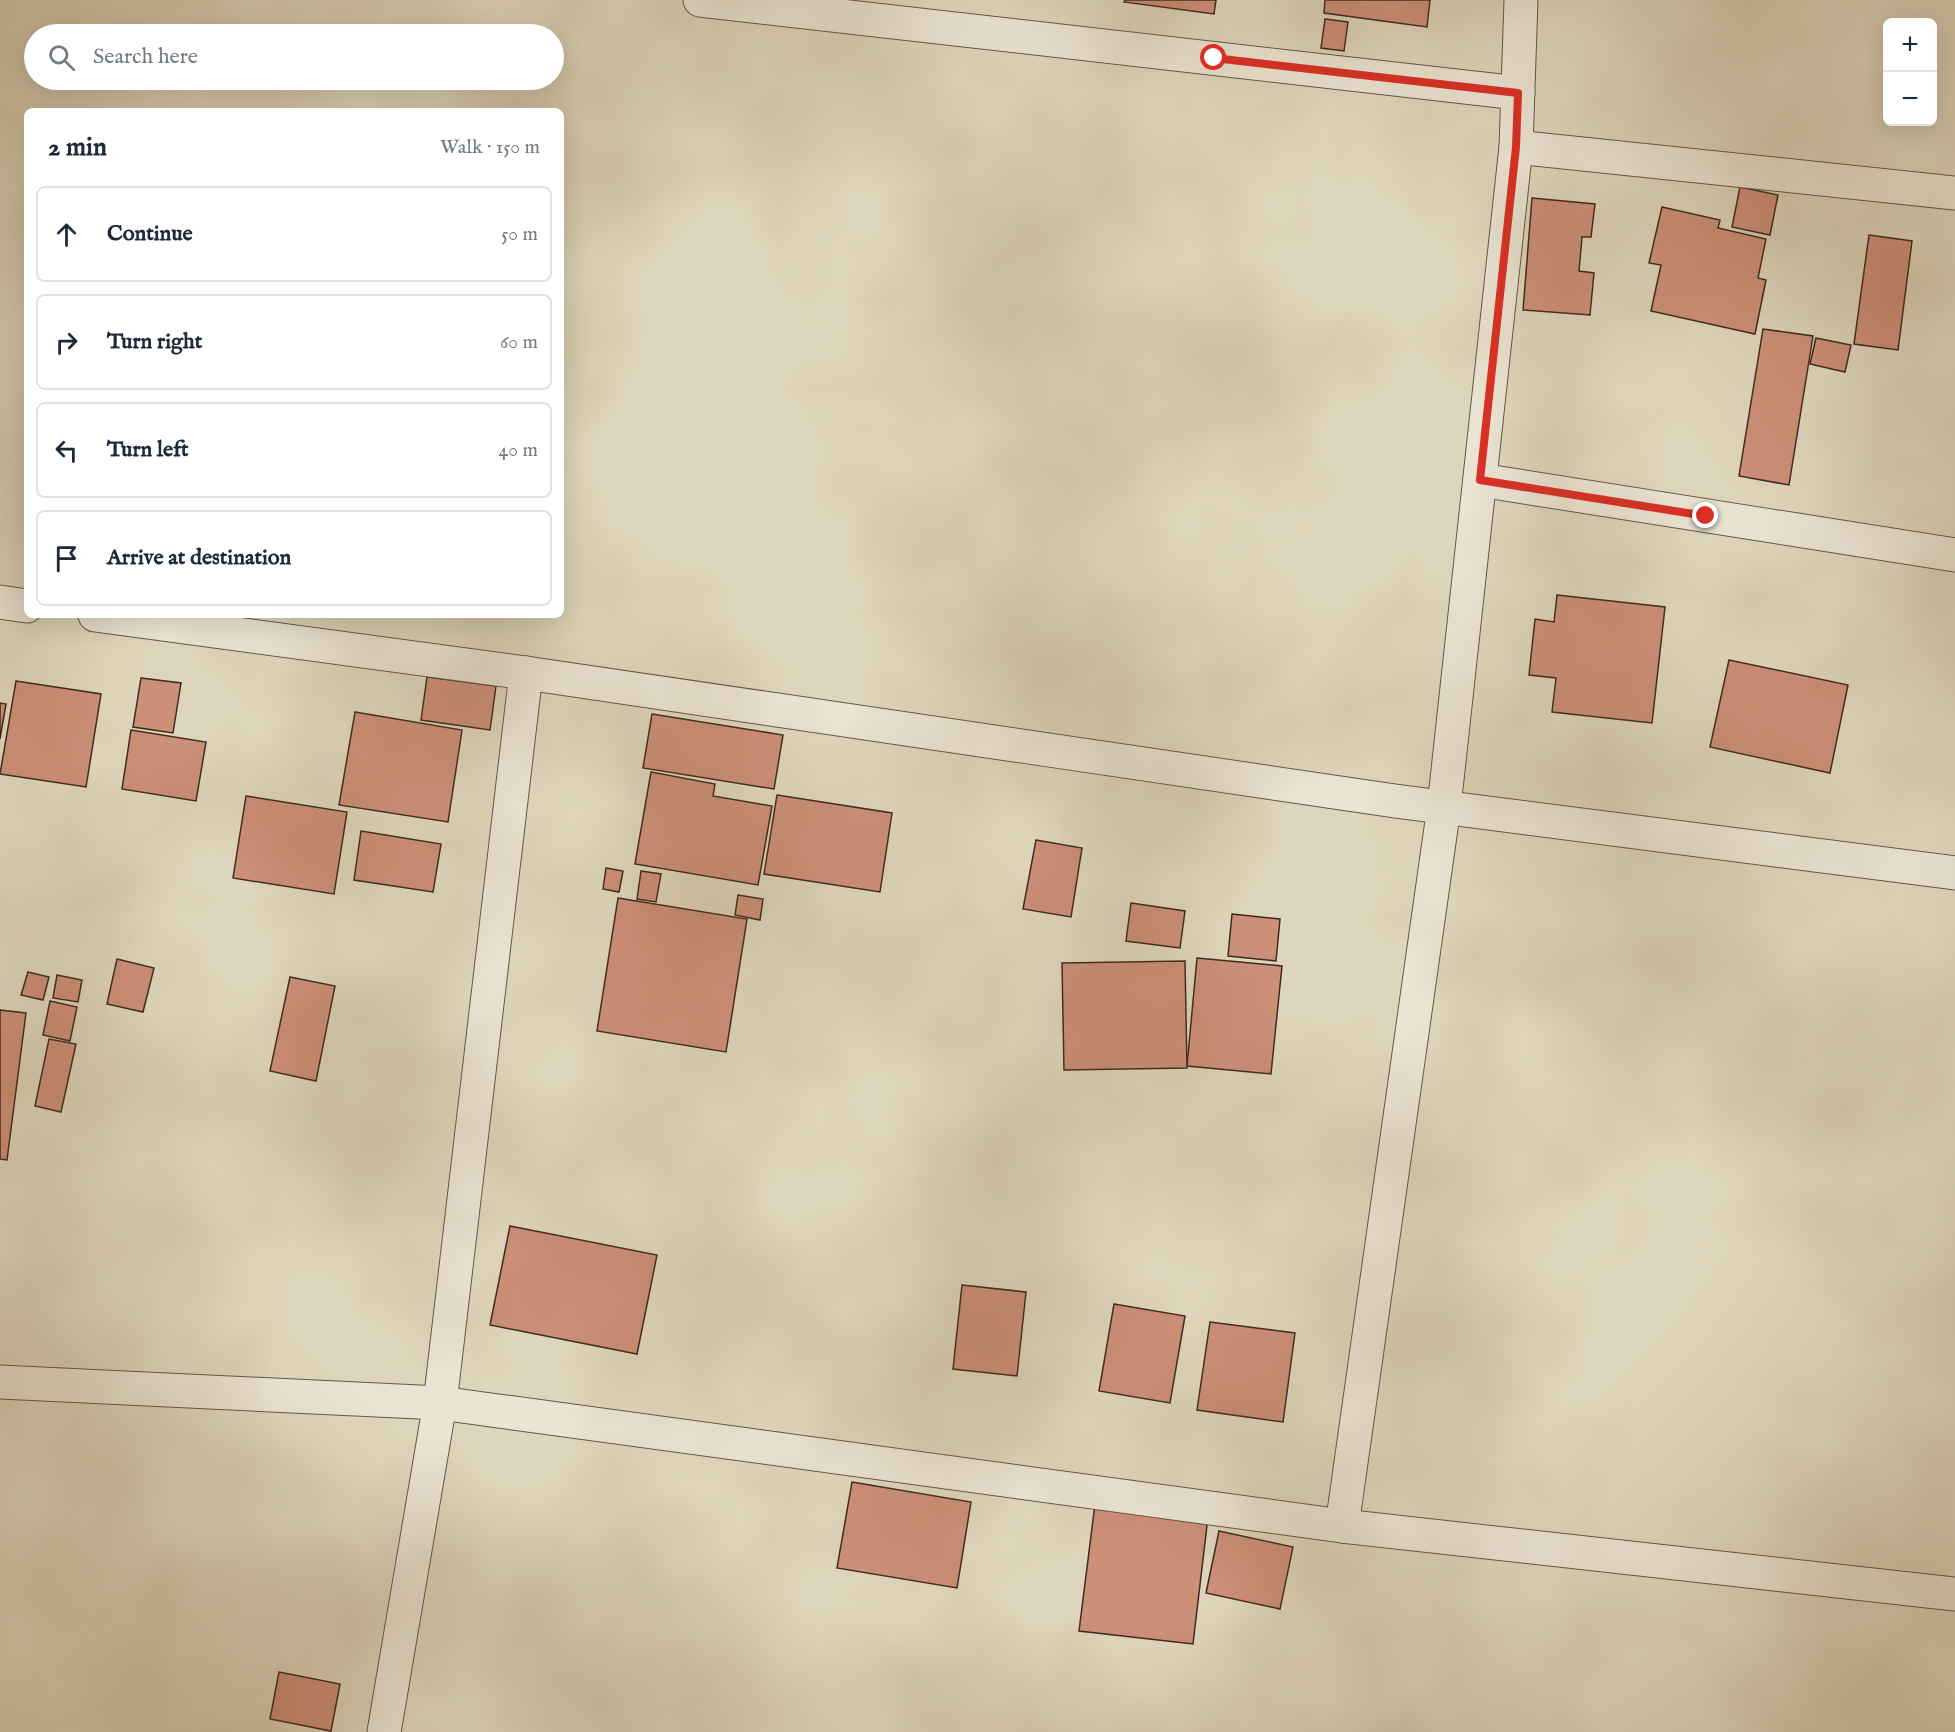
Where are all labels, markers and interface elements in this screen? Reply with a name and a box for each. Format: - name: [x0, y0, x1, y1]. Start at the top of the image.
- map controls: [1883, 18, 1937, 126]
- button: +: [1883, 18, 1937, 72]
- search box: [24, 24, 564, 90]
- icon: search: [45, 41, 78, 74]
- text: Search here: [93, 43, 198, 71]
- route start: [1200, 44, 1226, 70]
- button: −: [1883, 72, 1937, 126]
- text: 2 min: [48, 131, 107, 164]
- text: Walk · 150 m: [440, 135, 540, 160]
- icon: ahead: [50, 218, 83, 251]
- text: Continue: [107, 220, 193, 248]
- text: 50 m: [501, 222, 538, 247]
- icon: right: [50, 326, 83, 359]
- text: Turn right: [107, 328, 202, 356]
- text: 60 m: [500, 330, 538, 355]
- icon: left: [50, 434, 83, 467]
- text: Turn left: [107, 436, 189, 464]
- text: 40 m: [499, 438, 538, 463]
- route end: [1692, 502, 1718, 528]
- icon: arrive: [50, 542, 83, 575]
- text: Arrive at destination: [107, 544, 291, 572]

